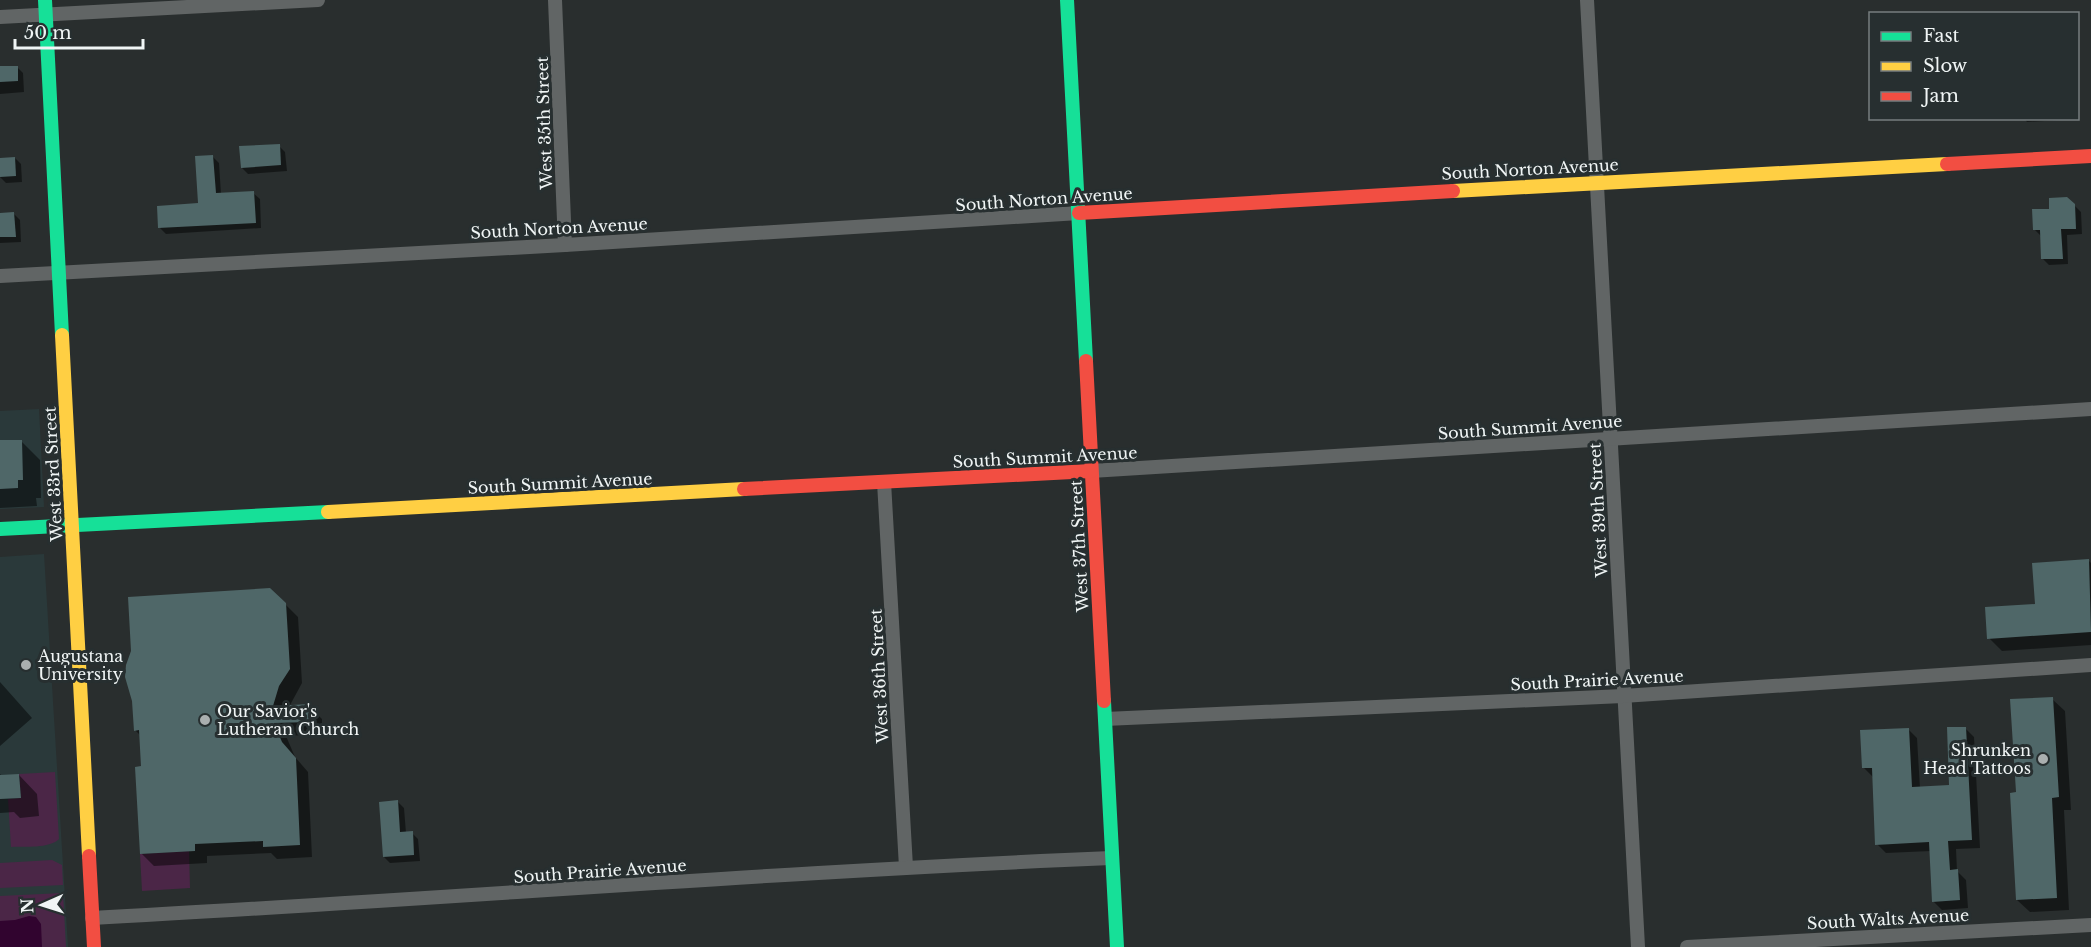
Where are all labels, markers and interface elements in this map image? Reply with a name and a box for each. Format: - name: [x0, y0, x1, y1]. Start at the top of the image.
- scale bar: [15, 12, 142, 50]
- legend: [1869, 12, 2079, 120]
- text: 50 m: [24, 22, 72, 44]
- text: Fast: [1923, 25, 1960, 47]
- text: Slow: [1923, 55, 1968, 77]
- street label: West 35th Street: [532, 56, 556, 191]
- text: Jam: [1921, 85, 1959, 107]
- street label: South Norton Avenue: [1441, 154, 1619, 184]
- street label: South Norton Avenue: [955, 183, 1133, 215]
- street label: South Norton Avenue: [470, 213, 648, 243]
- street label: West 33rd Street: [39, 406, 67, 543]
- street label: South Summit Avenue: [1437, 411, 1623, 443]
- street label: South Summit Avenue: [952, 442, 1138, 472]
- street label: West 39th Street: [1584, 442, 1612, 579]
- street label: South Summit Avenue: [467, 468, 653, 498]
- street label: West 37th Street: [1066, 479, 1093, 614]
- street label: West 36th Street: [865, 608, 893, 745]
- place label: Augustana University: [37, 646, 124, 684]
- marker: Augustana University: [19, 658, 33, 672]
- street label: South Prairie Avenue: [1510, 665, 1684, 695]
- place label: Our Savior's Lutheran Church: [217, 701, 359, 739]
- marker: Our Savior's Lutheran Church: [198, 713, 212, 727]
- place label: Shrunken Head Tattoos: [1923, 740, 2031, 778]
- marker: Shrunken Head Tattoos: [2036, 752, 2050, 766]
- street label: South Prairie Avenue: [513, 855, 687, 887]
- north arrow: [12, 875, 72, 935]
- text: N: [17, 898, 37, 914]
- street label: South Walts Avenue: [1806, 905, 1970, 933]

